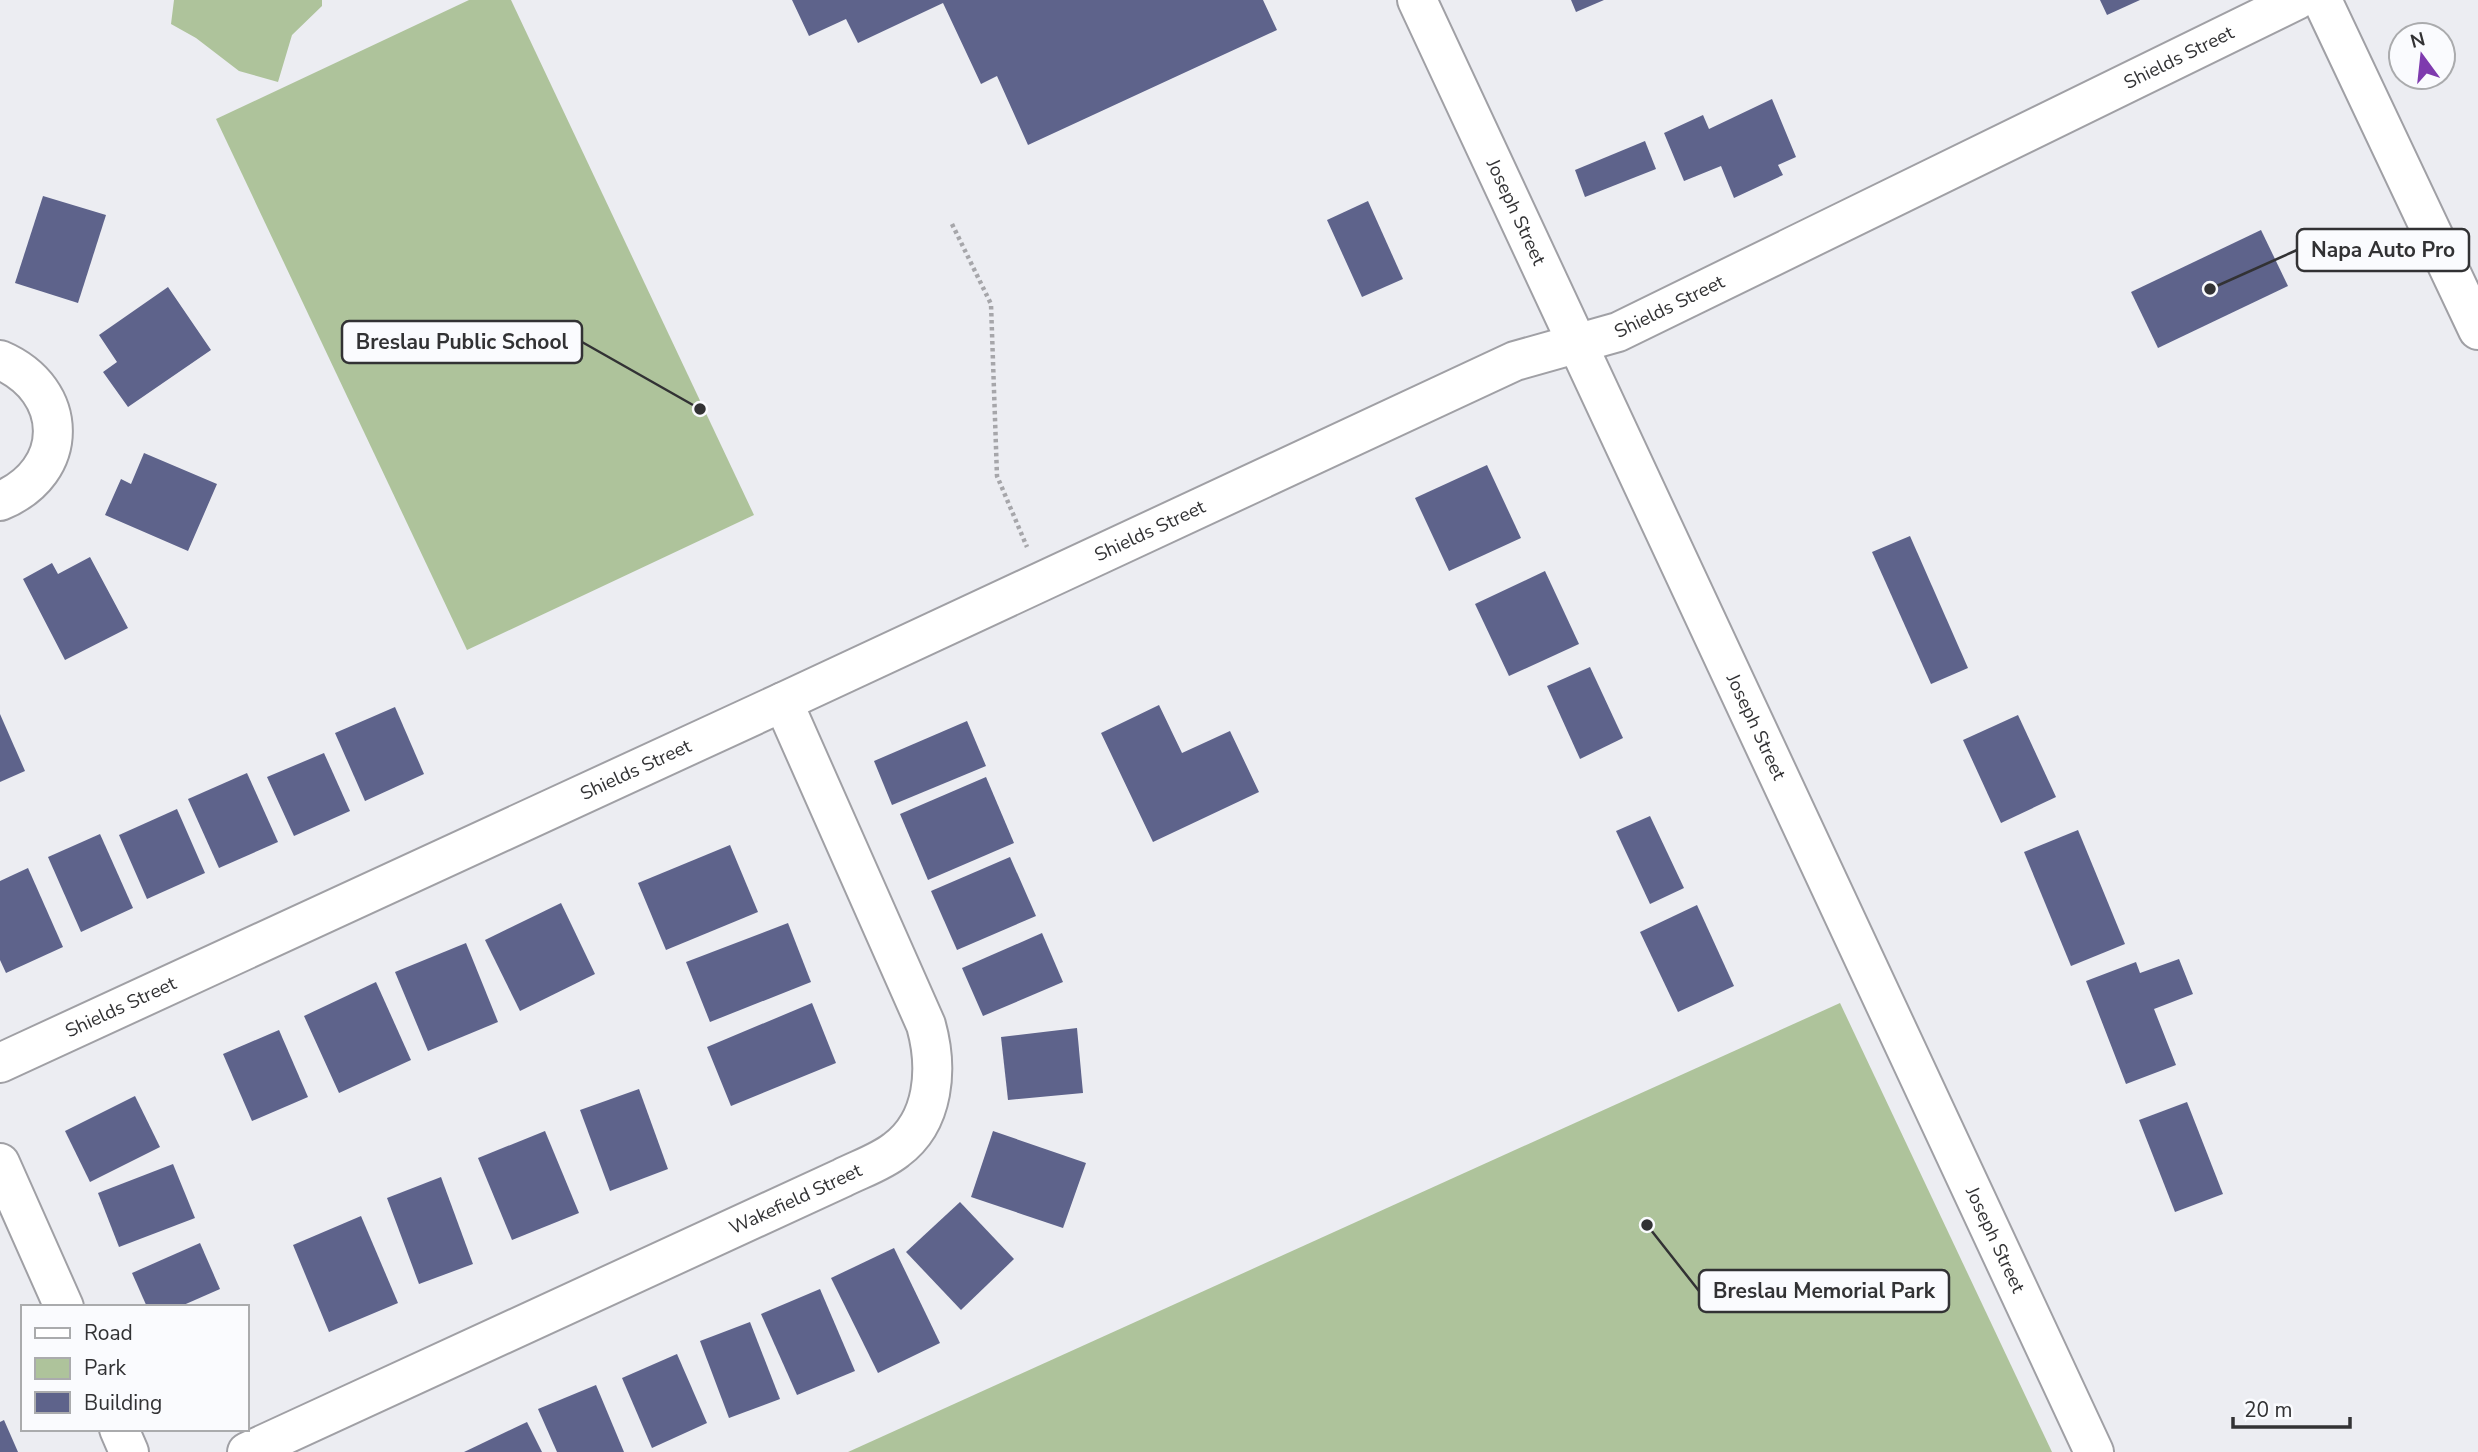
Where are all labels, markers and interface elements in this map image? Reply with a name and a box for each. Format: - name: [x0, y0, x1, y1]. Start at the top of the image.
- street label: Shields Street: [2119, 20, 2239, 96]
- north arrow: [2387, 21, 2457, 91]
- text: N: [2408, 26, 2428, 55]
- street label: Joseph Street: [1479, 154, 1552, 270]
- callout: Napa Auto Pro: [2297, 229, 2469, 271]
- text: Napa Auto Pro: [2311, 236, 2455, 264]
- street label: Shields Street: [1610, 269, 1729, 345]
- callout: Breslau Public School: [342, 321, 582, 363]
- text: Breslau Public School: [356, 328, 569, 356]
- street label: Shields Street: [1090, 494, 1210, 568]
- street label: Joseph Street: [1719, 669, 1792, 785]
- street label: Shields Street: [576, 733, 696, 807]
- street label: Shields Street: [61, 970, 181, 1044]
- street label: Wakefield Street: [725, 1157, 866, 1241]
- street label: Joseph Street: [1959, 1182, 2031, 1298]
- callout: Breslau Memorial Park: [1699, 1270, 1949, 1312]
- text: Breslau Memorial Park: [1713, 1277, 1936, 1305]
- legend: [21, 1305, 248, 1431]
- text: Road: [84, 1319, 133, 1347]
- text: Park: [84, 1354, 126, 1382]
- scale bar: [2233, 1386, 2350, 1430]
- text: Building: [84, 1389, 162, 1417]
- text: 20 m: [2244, 1396, 2293, 1424]

